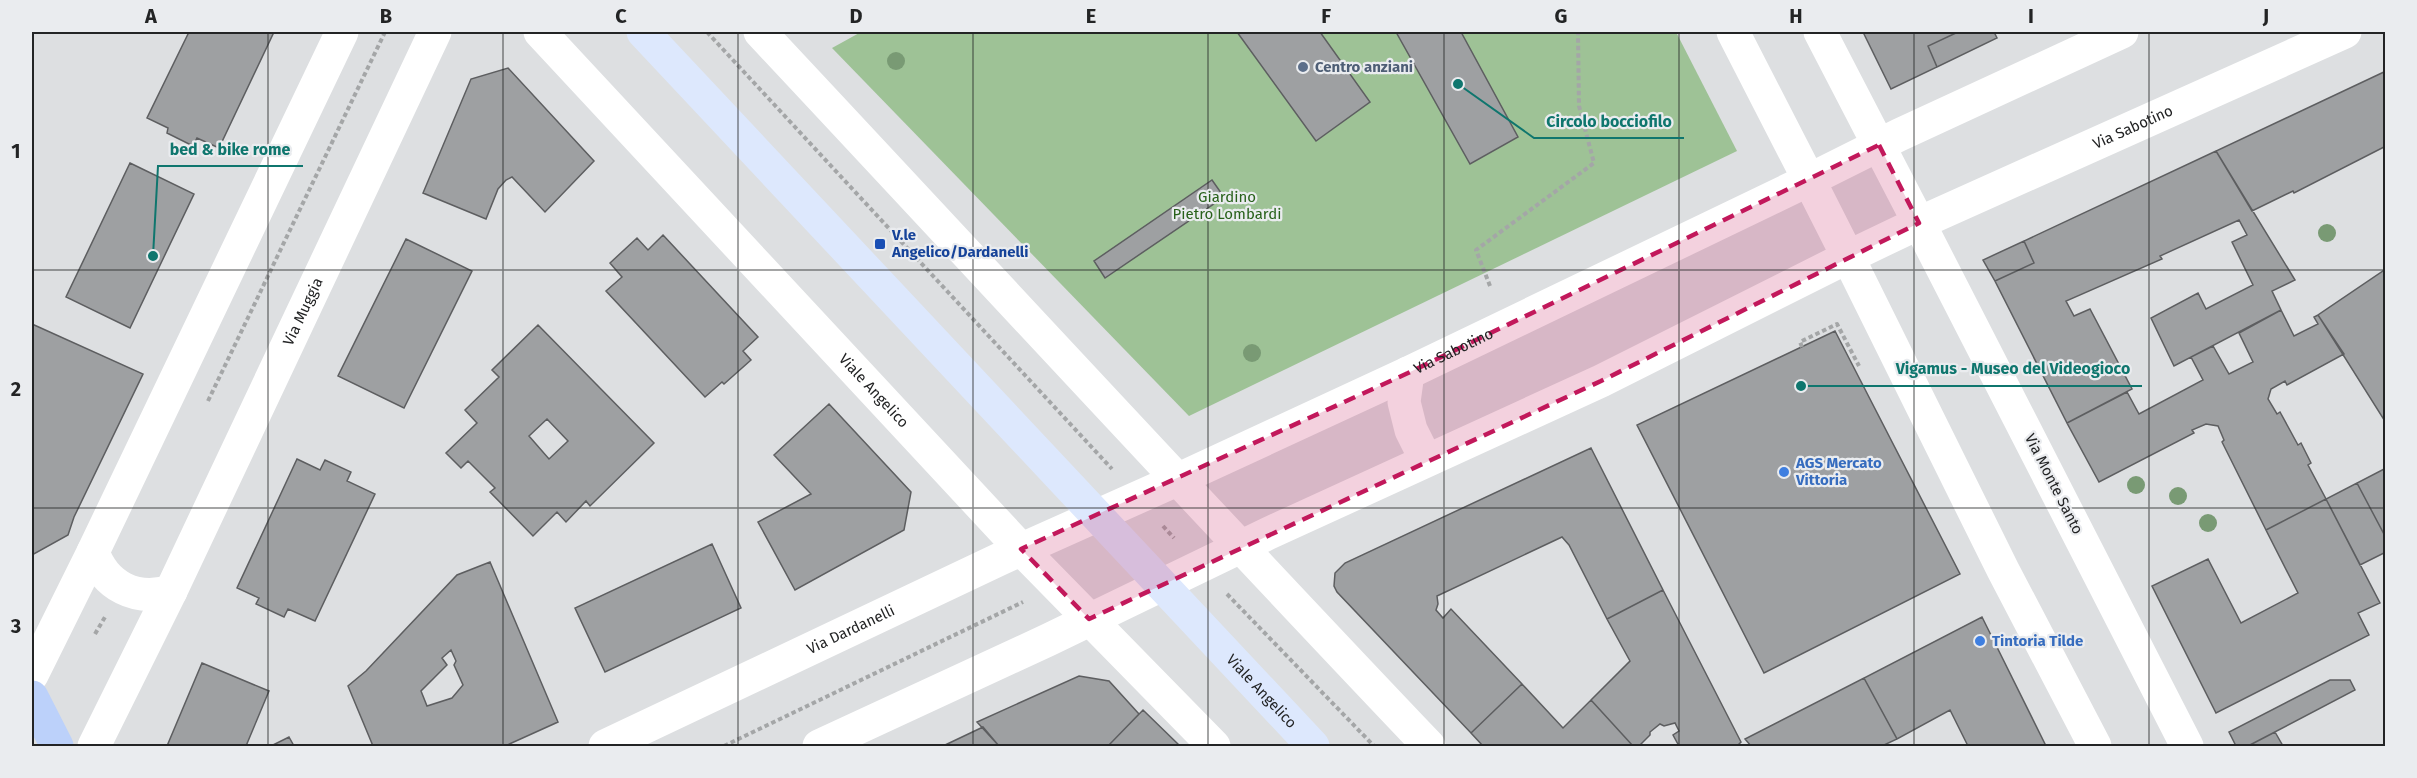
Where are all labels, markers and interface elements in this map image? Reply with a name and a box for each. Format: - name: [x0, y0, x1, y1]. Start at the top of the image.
- text: A: [144, 4, 158, 28]
- text: B: [380, 4, 392, 28]
- text: C: [615, 4, 627, 28]
- text: D: [849, 4, 863, 28]
- text: E: [1086, 4, 1096, 28]
- text: F: [1321, 4, 1331, 28]
- text: G: [1555, 4, 1567, 28]
- text: H: [1789, 4, 1803, 28]
- text: I: [2028, 4, 2034, 28]
- text: J: [2262, 4, 2269, 28]
- place label: Centro anziani: [1315, 58, 1413, 76]
- marker: Centro anziani: [1296, 60, 1310, 74]
- street label: Via Sabotino: [2090, 101, 2176, 153]
- callout: Circolo bocciofilo: [1534, 104, 1684, 138]
- text: Circolo bocciofilo: [1546, 112, 1672, 131]
- callout: bed & bike rome: [158, 132, 303, 166]
- text: 1: [11, 139, 21, 163]
- text: bed & bike rome: [170, 140, 290, 159]
- park label: Giardino Pietro Lombardi: [1173, 188, 1281, 223]
- place label: V.le Angelico/Dardanelli: [891, 226, 1029, 261]
- marker: V.le Angelico/Dardanelli: [873, 237, 887, 251]
- street label: Via Muggia: [279, 275, 327, 349]
- street label: Via Sabotino: [1411, 324, 1496, 378]
- street label: Viale Angelico: [835, 350, 913, 431]
- callout: Vigamus - Museo del Videogioco: [1884, 352, 2142, 386]
- text: Vigamus - Museo del Videogioco: [1895, 359, 2130, 378]
- text: 2: [11, 377, 21, 401]
- street label: Via Monte Santo: [2021, 431, 2087, 537]
- place label: AGS Mercato Vittoria: [1795, 454, 1882, 489]
- marker: AGS Mercato Vittoria: [1777, 465, 1791, 479]
- street label: Via Dardanelli: [804, 601, 898, 658]
- text: 3: [10, 614, 21, 638]
- place label: Tintoria Tilde: [1992, 632, 2083, 650]
- marker: Tintoria Tilde: [1973, 634, 1987, 648]
- street label: Viale Angelico: [1223, 651, 1300, 732]

